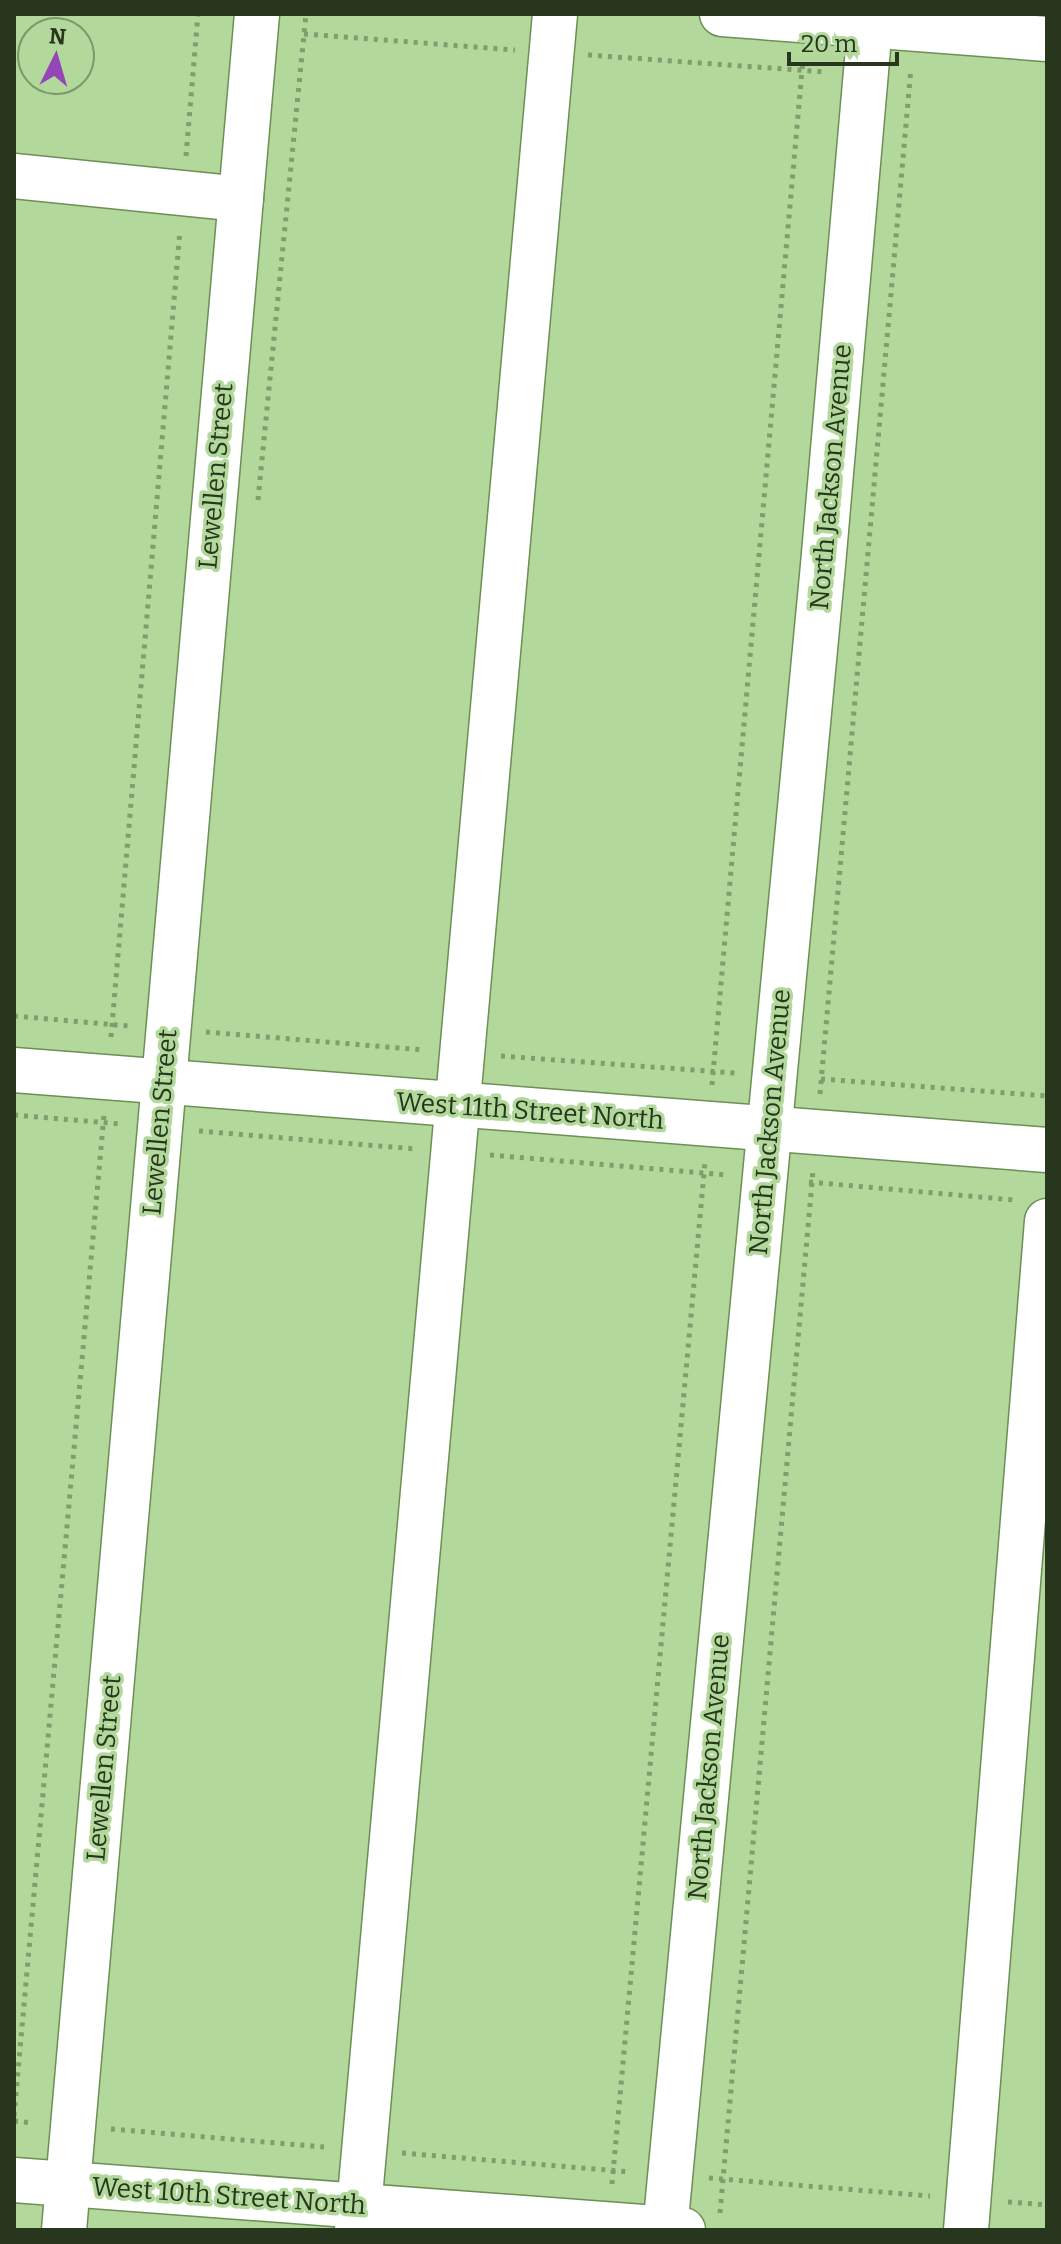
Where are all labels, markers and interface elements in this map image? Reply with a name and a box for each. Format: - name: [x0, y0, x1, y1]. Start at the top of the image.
- north arrow: [16, 16, 96, 96]
- scale bar: [789, 16, 897, 66]
- text: N: [48, 22, 67, 51]
- text: 20 m: [801, 30, 857, 58]
- street label: North Jackson Avenue: [804, 343, 858, 611]
- street label: Lewellen Street: [192, 381, 240, 570]
- street label: North Jackson Avenue: [743, 988, 797, 1256]
- street label: Lewellen Street: [136, 1027, 184, 1216]
- street label: West 11th Street North: [395, 1086, 665, 1136]
- street label: North Jackson Avenue: [682, 1633, 736, 1901]
- street label: Lewellen Street: [80, 1673, 128, 1862]
- street label: West 10th Street North: [91, 2171, 367, 2221]

